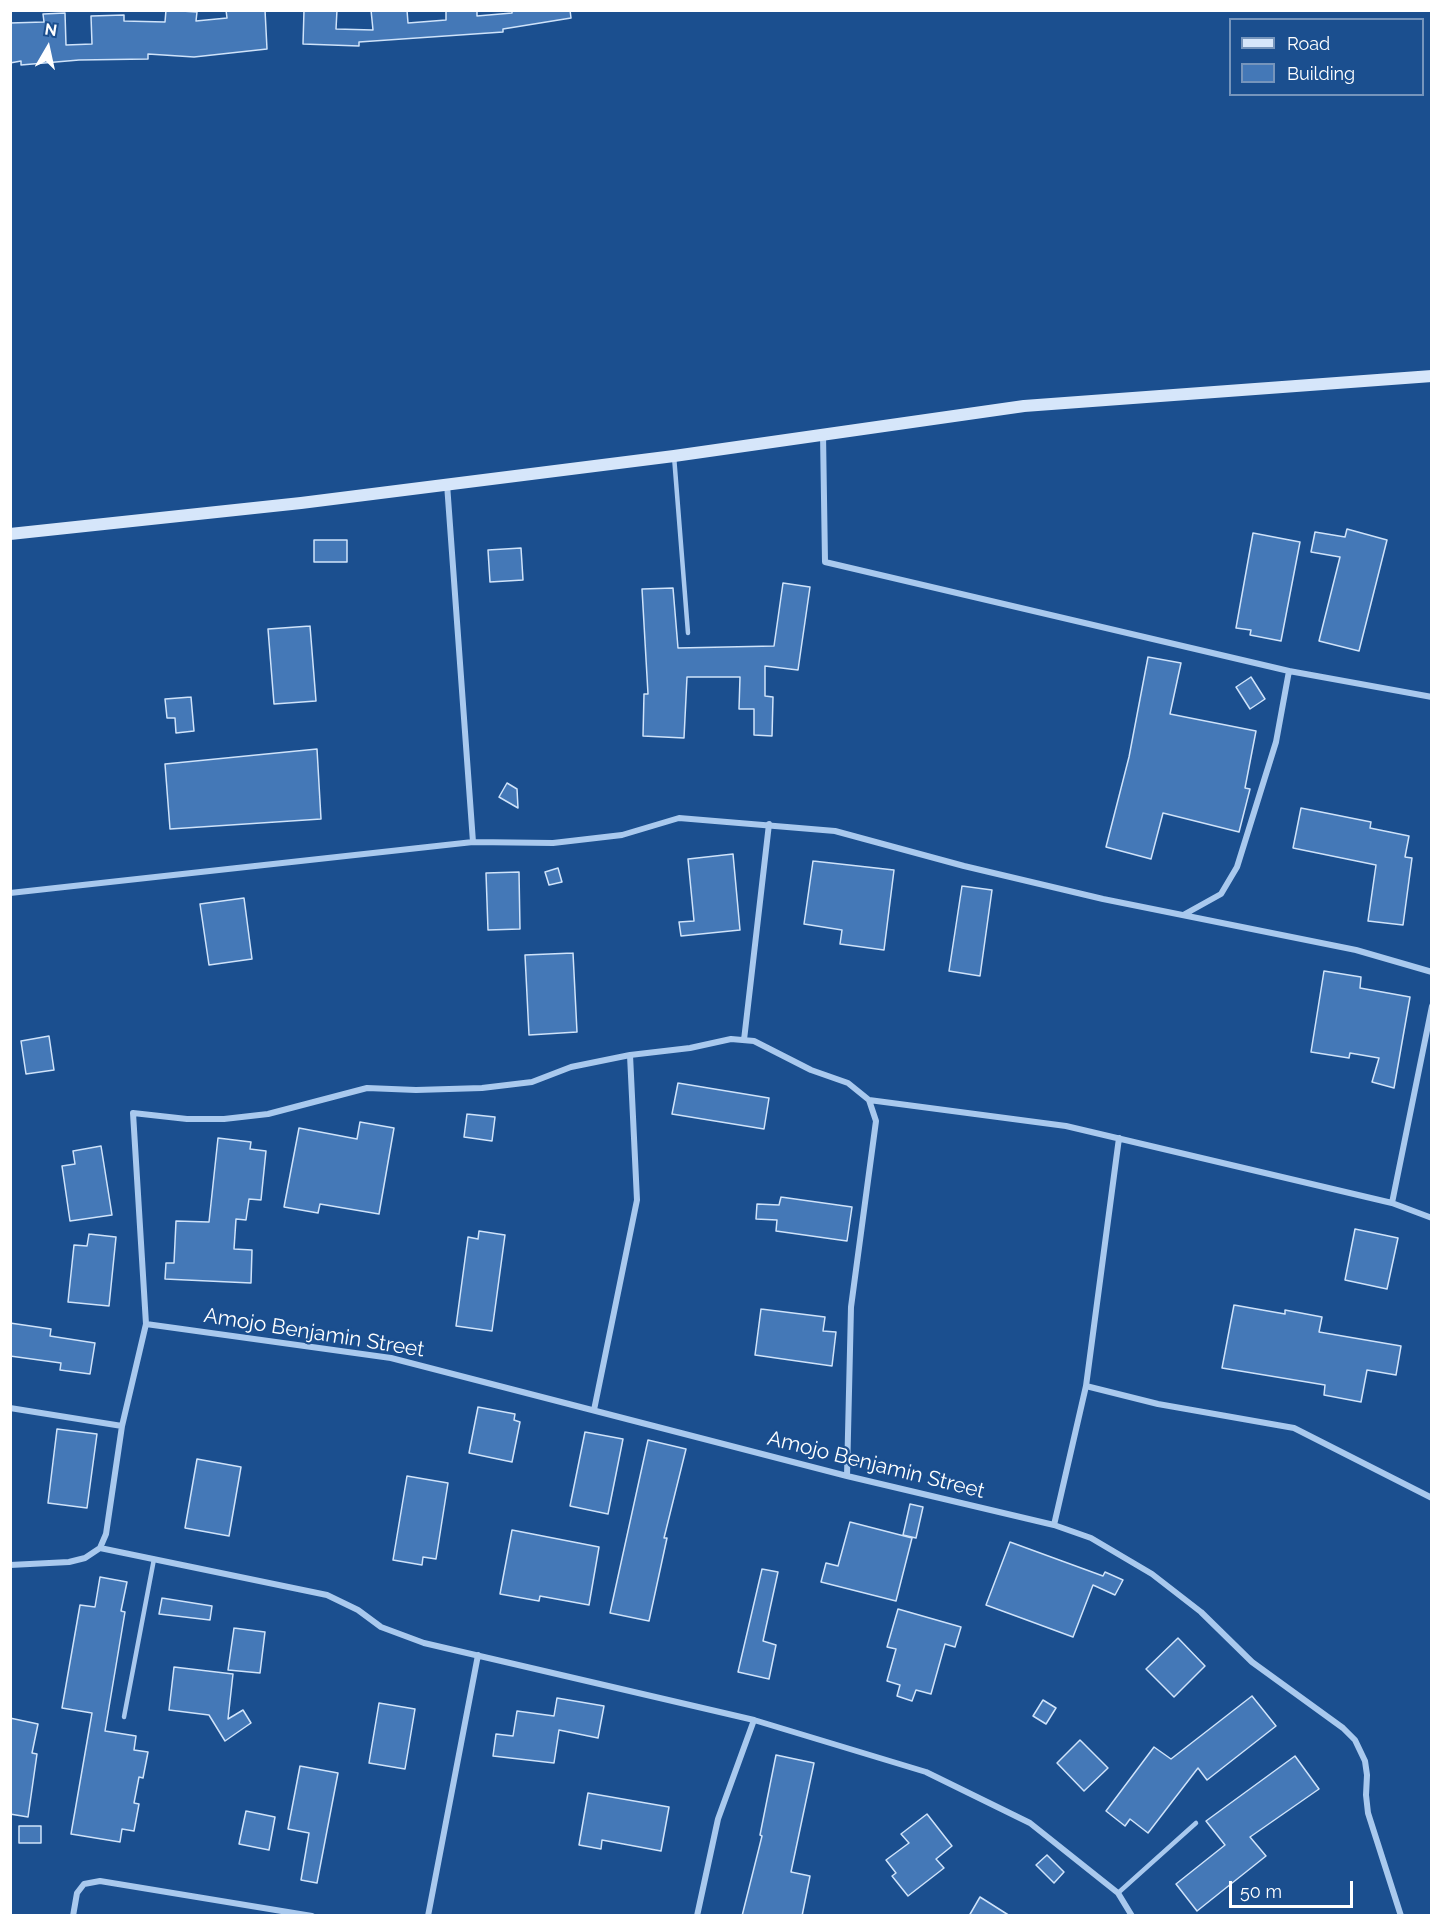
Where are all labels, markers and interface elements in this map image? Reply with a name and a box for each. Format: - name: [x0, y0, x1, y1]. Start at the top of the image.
- north arrow: [18, 18, 78, 78]
- legend: [1229, 18, 1424, 96]
- text: N: [43, 19, 58, 40]
- text: Road: [1287, 33, 1330, 54]
- text: Building: [1287, 63, 1355, 84]
- street label: Amojo Benjamin Street: [202, 1303, 426, 1363]
- street label: Amojo Benjamin Street: [765, 1426, 987, 1504]
- scale bar: [1232, 1869, 1356, 1907]
- text: 50 m: [1240, 1881, 1282, 1902]

